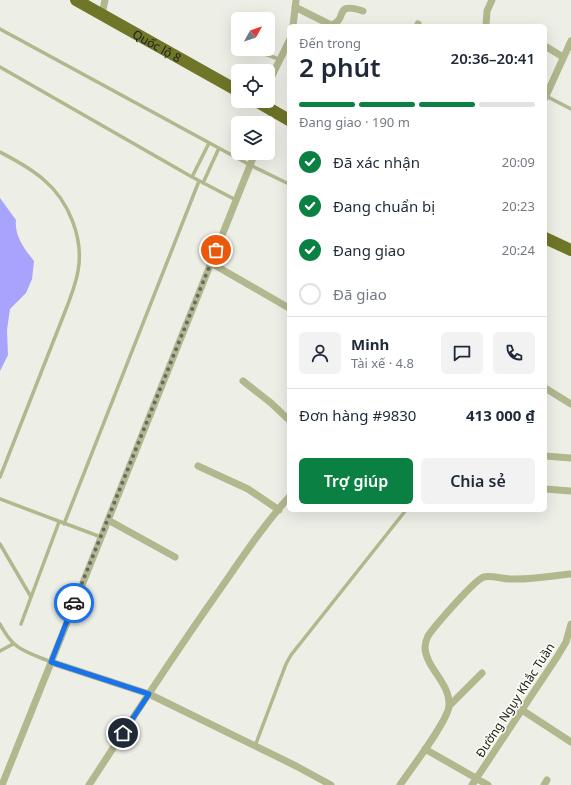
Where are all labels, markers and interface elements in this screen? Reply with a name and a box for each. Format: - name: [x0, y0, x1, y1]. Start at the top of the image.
- north arrow: [231, 12, 275, 56]
- map controls: [231, 12, 275, 160]
- street label: Quốc lộ 8: [130, 25, 185, 66]
- text: Đến trong: [299, 34, 361, 52]
- text: 20:36–20:41: [451, 48, 535, 68]
- text: 2 phút: [299, 49, 381, 85]
- button: locate: [231, 64, 275, 108]
- text: Đang giao · 190 m: [299, 113, 410, 131]
- button: layers: [231, 116, 275, 160]
- icon: check: [299, 151, 321, 173]
- text: Đã xác nhận: [333, 152, 420, 172]
- text: 20:09: [502, 153, 535, 171]
- icon: check: [299, 195, 321, 217]
- text: Đang chuẩn bị: [333, 196, 435, 216]
- text: 20:23: [502, 197, 535, 215]
- pin: [199, 233, 233, 267]
- icon: bag: [205, 239, 227, 261]
- icon: check: [299, 239, 321, 261]
- text: Đang giao: [333, 240, 405, 260]
- text: 20:24: [502, 241, 535, 259]
- text: Đã giao: [333, 284, 387, 304]
- button: person: [299, 332, 341, 374]
- button: chat: [441, 332, 483, 374]
- button: phone: [493, 332, 535, 374]
- text: Minh: [351, 334, 389, 354]
- text: Tài xế · 4.8: [351, 354, 414, 372]
- text: Đơn hàng #9830: [299, 405, 416, 425]
- text: 413 000 ₫: [466, 405, 535, 425]
- button: Trợ giúp: [299, 458, 413, 504]
- button: Chia sẻ: [421, 458, 535, 504]
- courier: [54, 583, 94, 623]
- icon: car: [63, 592, 85, 614]
- street label: Đường Ngụy Khắc Tuần: [472, 639, 558, 761]
- pin: [106, 716, 140, 750]
- icon: home: [112, 722, 134, 744]

